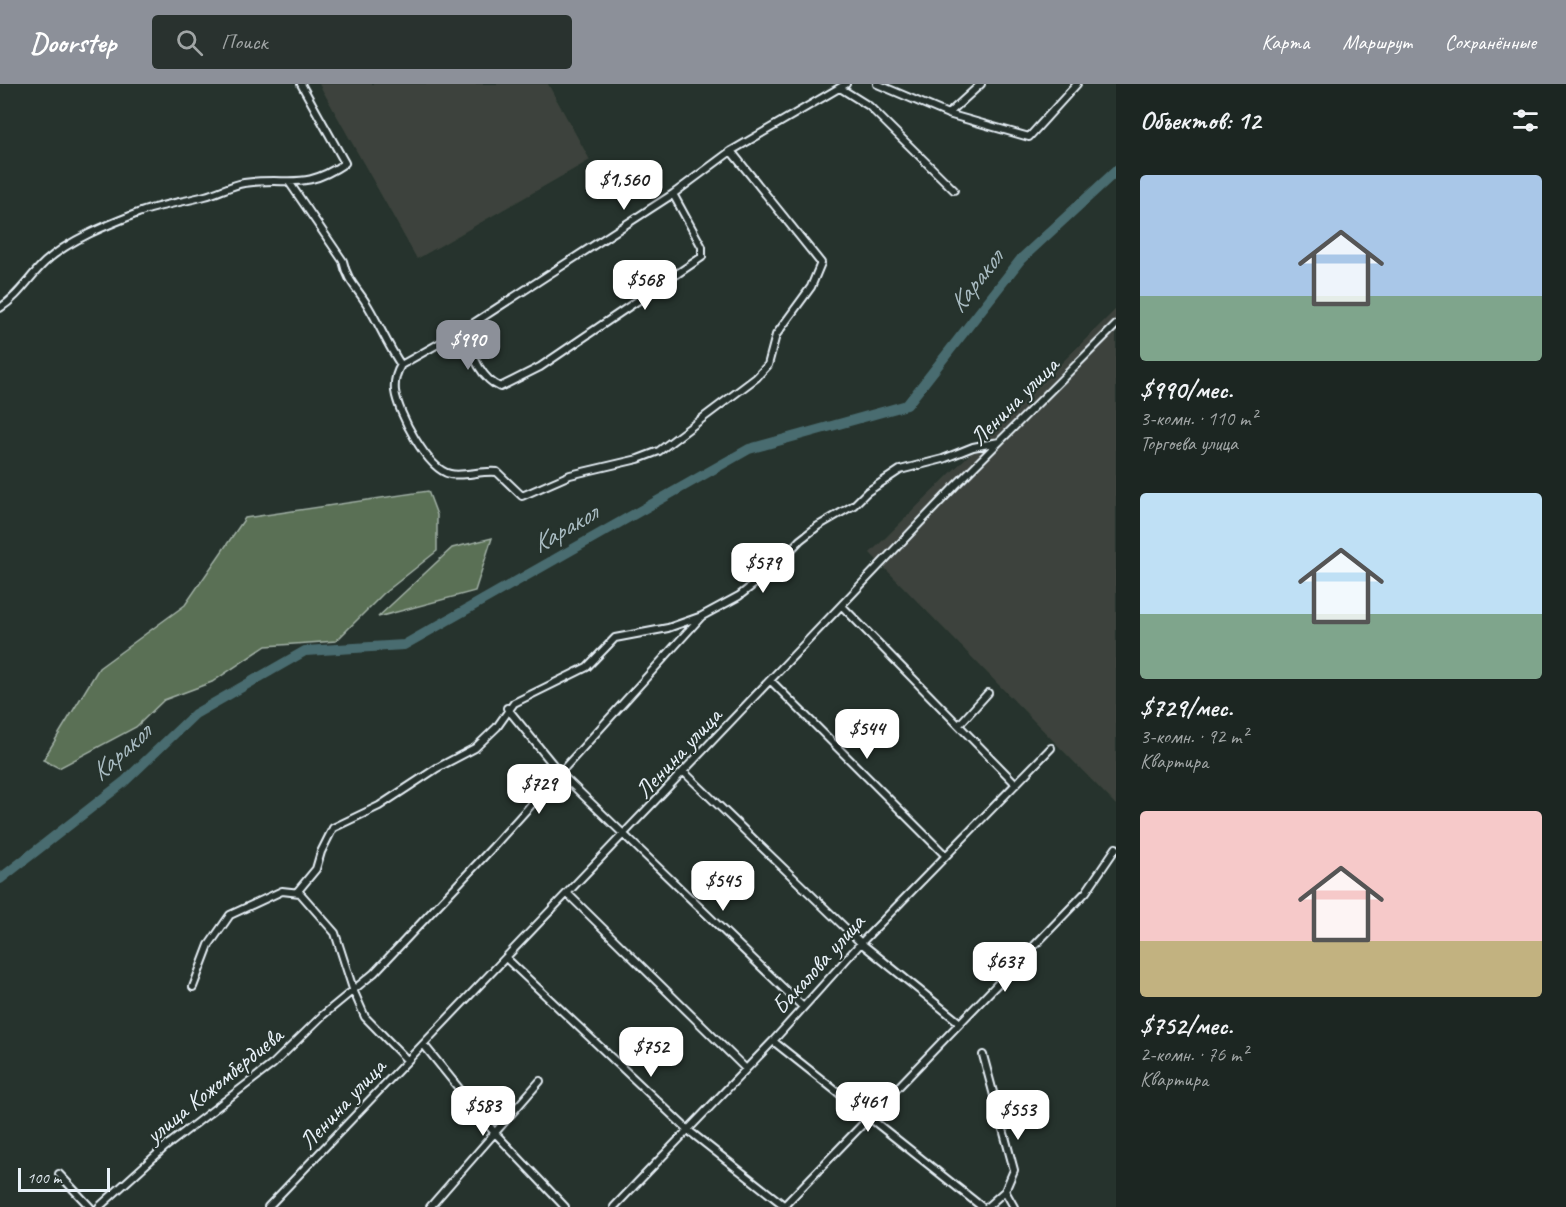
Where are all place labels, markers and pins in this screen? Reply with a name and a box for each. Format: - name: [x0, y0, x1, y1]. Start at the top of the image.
- pin: $1,560: [575, 160, 673, 211]
- pin: $568: [609, 260, 681, 311]
- pin: $990: [432, 320, 504, 371]
- pin: $579: [727, 543, 799, 594]
- pin: $544: [831, 709, 903, 760]
- pin: $729: [503, 764, 575, 815]
- pin: $545: [687, 861, 759, 912]
- pin: $637: [969, 942, 1041, 993]
- pin: $752: [615, 1027, 687, 1078]
- pin: $461: [832, 1082, 904, 1133]
- pin: $583: [447, 1086, 519, 1137]
- pin: $553: [982, 1090, 1054, 1141]

